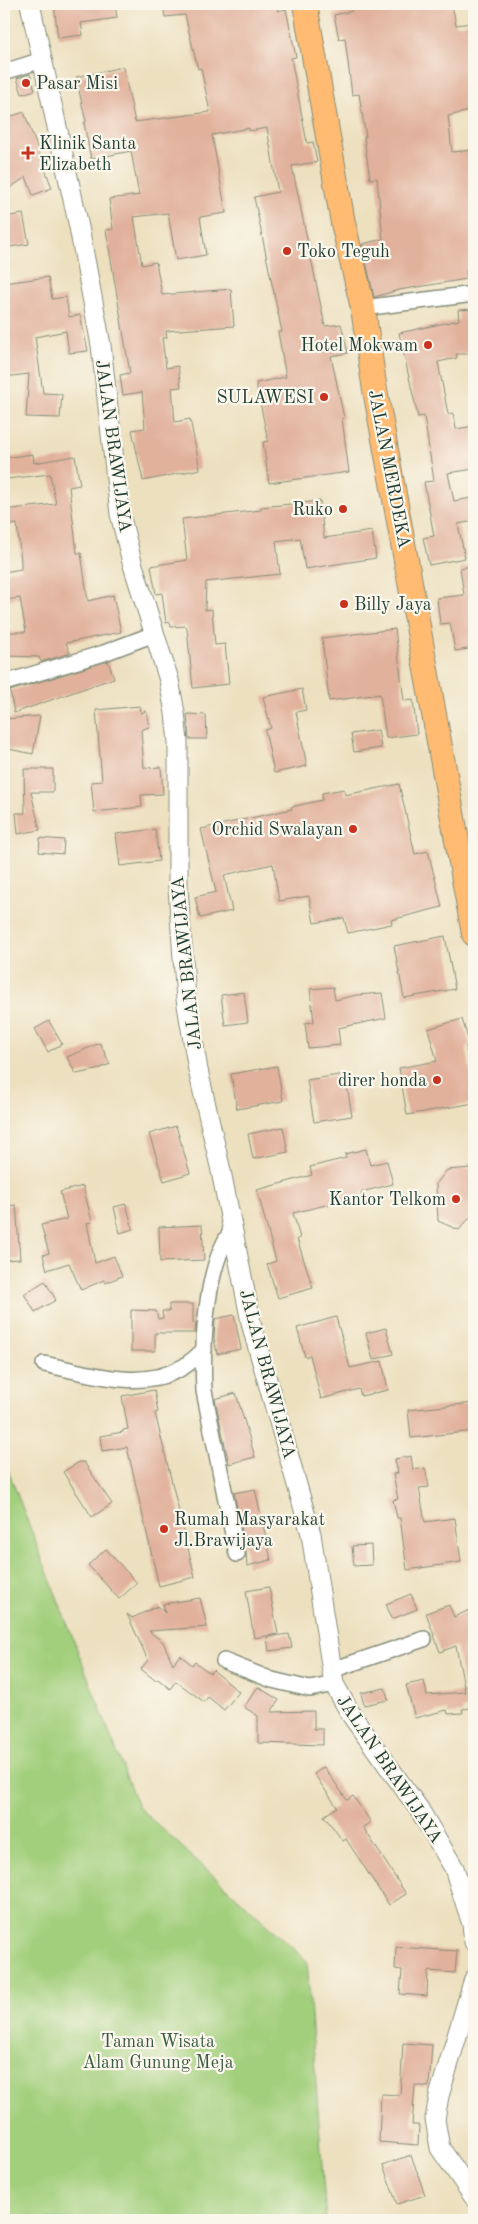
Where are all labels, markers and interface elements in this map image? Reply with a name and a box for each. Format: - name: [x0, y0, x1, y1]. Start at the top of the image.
- place label: Pasar Misi: [36, 75, 118, 93]
- marker: Pasar Misi: [20, 77, 32, 89]
- place label: Klinik Santa Elizabeth: [39, 135, 136, 174]
- marker: Klinik Santa Elizabeth: [21, 146, 35, 160]
- place label: Toko Teguh: [297, 243, 390, 261]
- marker: Toko Teguh: [281, 245, 293, 257]
- place label: Hotel Mokwam: [300, 337, 418, 355]
- marker: Hotel Mokwam: [422, 339, 434, 351]
- street label: JALAN BRAWIJAYA: [92, 359, 134, 534]
- street label: JALAN MERDEKA: [365, 388, 413, 550]
- place label: SULAWESI: [216, 389, 314, 407]
- marker: SULAWESI: [318, 391, 330, 403]
- place label: Ruko: [292, 501, 333, 519]
- marker: Ruko: [337, 503, 349, 515]
- place label: Billy Jaya: [354, 596, 432, 614]
- marker: Billy Jaya: [338, 598, 350, 610]
- place label: Orchid Swalayan: [212, 821, 343, 839]
- marker: Orchid Swalayan: [347, 823, 359, 835]
- street label: JALAN BRAWIJAYA: [169, 875, 205, 1051]
- place label: direr honda: [338, 1072, 427, 1090]
- marker: direr honda: [431, 1074, 443, 1086]
- place label: Kantor Telkom: [329, 1191, 446, 1209]
- marker: Kantor Telkom: [450, 1193, 462, 1205]
- street label: JALAN BRAWIJAYA: [236, 1288, 298, 1461]
- place label: Rumah Masyarakat Jl.Brawijaya: [174, 1511, 325, 1550]
- marker: Rumah Masyarakat Jl.Brawijaya: [158, 1523, 170, 1535]
- street label: JALAN BRAWIJAYA: [333, 1692, 446, 1847]
- park label: Taman Wisata Alam Gunung Meja: [82, 2033, 234, 2072]

